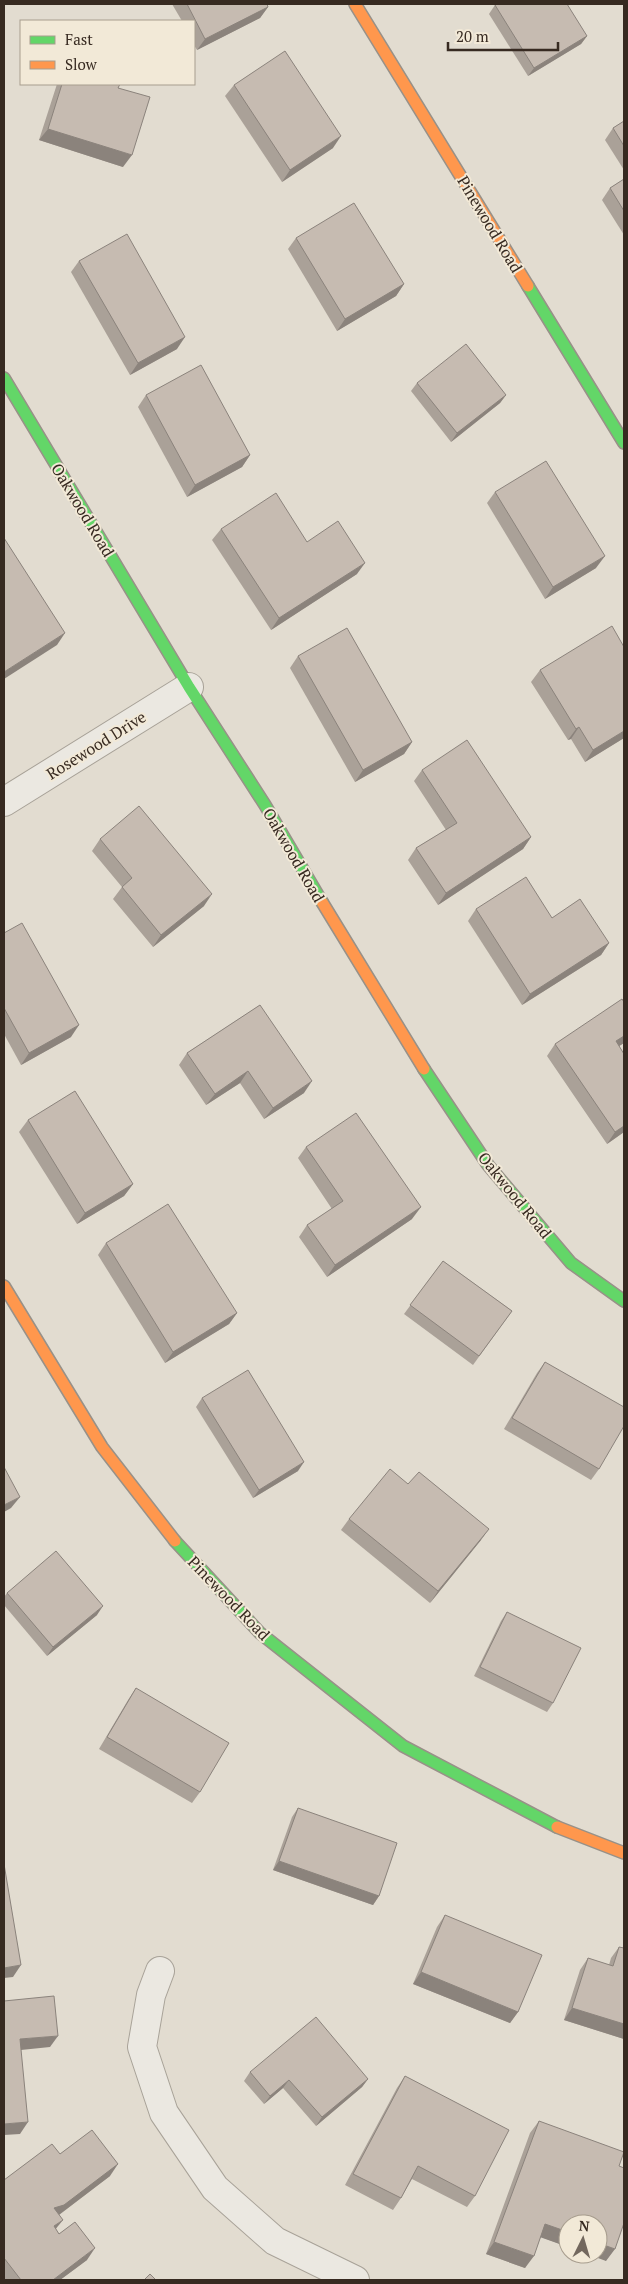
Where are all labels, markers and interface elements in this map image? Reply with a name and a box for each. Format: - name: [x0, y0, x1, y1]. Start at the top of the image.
- legend: [20, 20, 195, 85]
- scale bar: [448, 20, 558, 52]
- text: 20 m: [456, 26, 489, 46]
- text: Fast: [65, 29, 93, 49]
- text: Slow: [65, 54, 98, 74]
- street label: Pinewood Road: [452, 171, 528, 277]
- street label: Oakwood Road: [46, 459, 120, 561]
- street label: Rosewood Drive: [42, 706, 150, 784]
- street label: Oakwood Road: [258, 804, 330, 906]
- street label: Oakwood Road: [473, 1147, 557, 1243]
- street label: Pinewood Road: [183, 1551, 275, 1645]
- north arrow: [558, 2214, 608, 2264]
- text: N: [578, 2216, 591, 2236]

